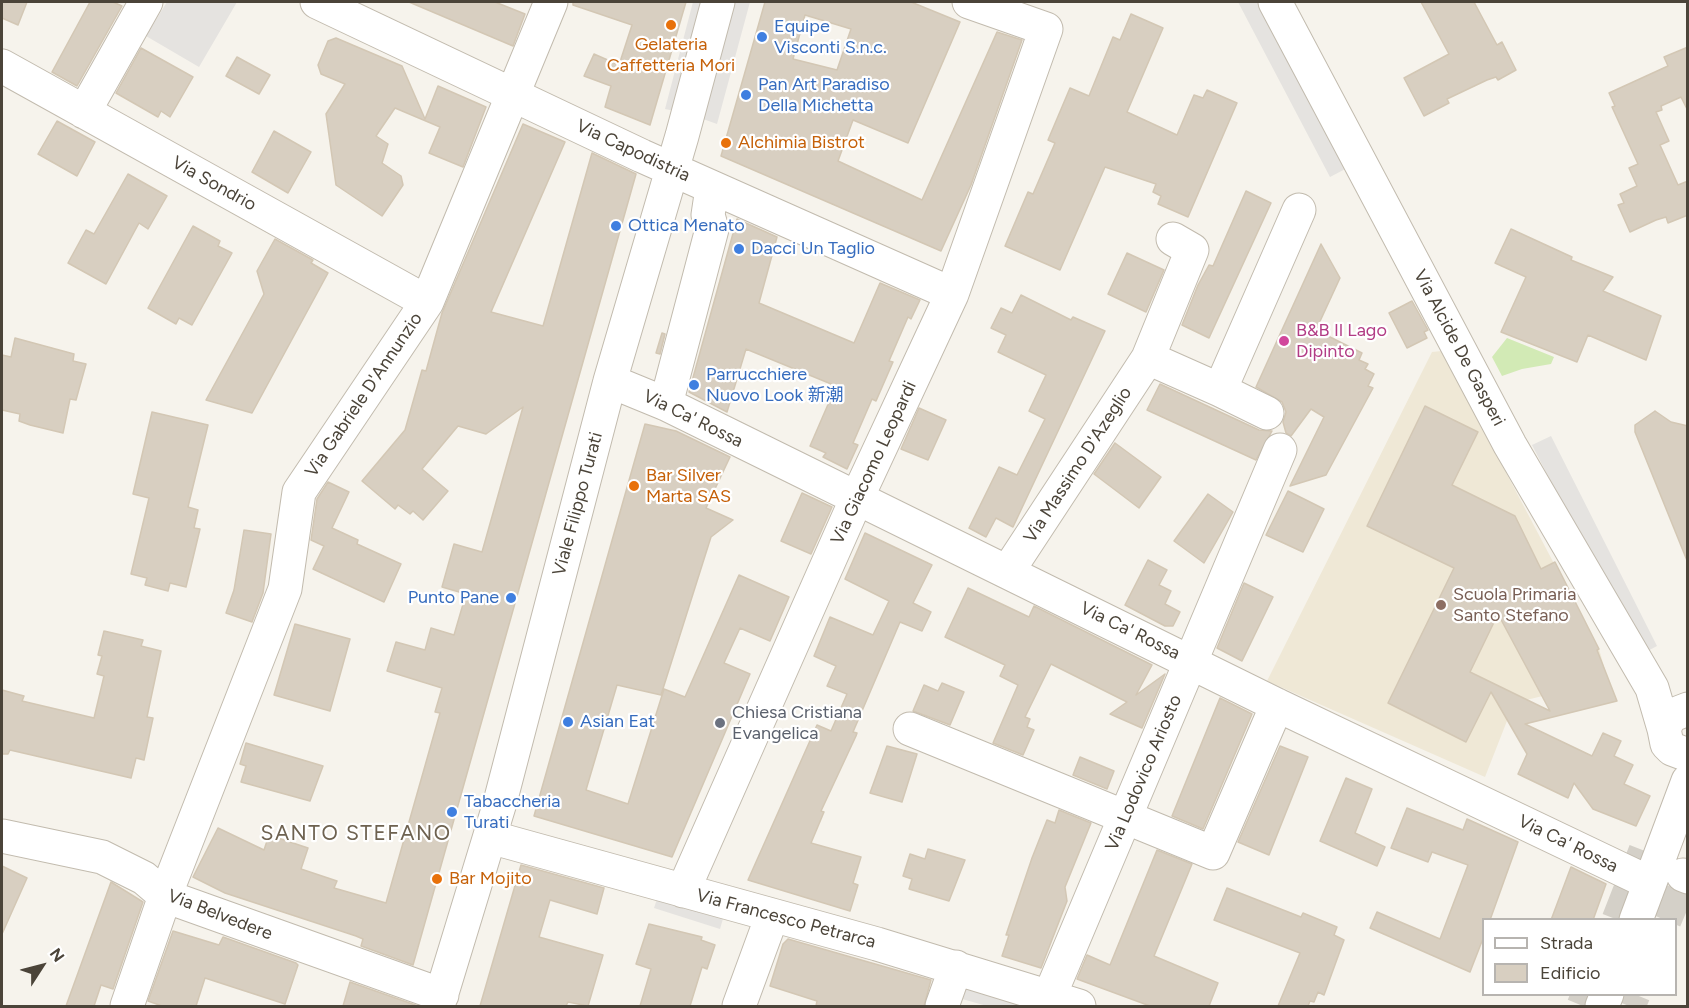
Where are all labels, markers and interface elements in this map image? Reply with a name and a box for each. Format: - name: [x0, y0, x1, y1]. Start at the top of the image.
- place label: Equipe Visconti S.n.c.: [774, 16, 887, 58]
- marker: Gelateria Caffetteria Mori: [664, 18, 678, 32]
- marker: Equipe Visconti S.n.c.: [755, 30, 769, 44]
- place label: Gelateria Caffetteria Mori: [607, 34, 735, 76]
- place label: Pan Art Paradiso Della Michetta: [758, 74, 890, 116]
- marker: Pan Art Paradiso Della Michetta: [739, 88, 753, 102]
- street label: Via Capodistria: [573, 115, 693, 187]
- place label: Alchimia Bistrot: [738, 132, 865, 154]
- marker: Alchimia Bistrot: [719, 136, 733, 150]
- street label: Via Sondrio: [168, 152, 260, 216]
- place label: Ottica Menato: [628, 215, 745, 237]
- marker: Ottica Menato: [609, 219, 623, 233]
- place label: Dacci Un Taglio: [751, 238, 875, 260]
- marker: Dacci Un Taglio: [732, 242, 746, 256]
- street label: Via Alcide De Gasperi: [1409, 266, 1509, 430]
- street label: Via Gabriele D'Annunzio: [301, 309, 427, 481]
- place label: B&B Il Lago Dipinto: [1296, 320, 1387, 362]
- marker: B&B Il Lago Dipinto: [1277, 334, 1291, 348]
- place label: Parrucchiere Nuovo Look 新潮: [706, 364, 844, 406]
- marker: Parrucchiere Nuovo Look 新潮: [687, 378, 701, 392]
- street label: Via Giacomo Leopardi: [827, 378, 921, 548]
- street label: Via Massimo D'Azeglio: [1019, 383, 1137, 547]
- street label: Via Ca' Rossa: [640, 386, 746, 452]
- street label: Viale Filippo Turati: [548, 430, 608, 578]
- place label: Bar Silver Marta SAS: [646, 465, 731, 508]
- marker: Bar Silver Marta SAS: [627, 479, 641, 493]
- place label: Scuola Primaria Santo Stefano: [1453, 584, 1576, 626]
- place label: Punto Pane: [408, 587, 499, 609]
- marker: Punto Pane: [504, 591, 518, 605]
- street label: Via Ca' Rossa: [1077, 598, 1183, 664]
- marker: Scuola Primaria Santo Stefano: [1434, 598, 1448, 612]
- street label: Via Lodovico Ariosto: [1101, 692, 1187, 854]
- place label: Chiesa Cristiana Evangelica: [732, 702, 862, 744]
- place label: Asian Eat: [580, 711, 655, 733]
- marker: Asian Eat: [561, 715, 575, 729]
- marker: Chiesa Cristiana Evangelica: [713, 716, 727, 730]
- place label: Tabaccheria Turati: [464, 791, 561, 834]
- marker: Tabaccheria Turati: [445, 805, 459, 819]
- street label: Via Ca' Rossa: [1515, 811, 1621, 877]
- district label: SANTO STEFANO: [260, 821, 452, 847]
- place label: Bar Mojito: [449, 868, 532, 890]
- marker: Bar Mojito: [430, 872, 444, 886]
- street label: Via Belvedere: [165, 885, 275, 945]
- street label: Via Francesco Petrarca: [694, 885, 878, 953]
- legend: [1482, 918, 1677, 996]
- text: Strada: [1540, 932, 1593, 954]
- north arrow: [12, 936, 72, 996]
- text: N: [46, 945, 68, 966]
- text: Edificio: [1540, 962, 1601, 984]

